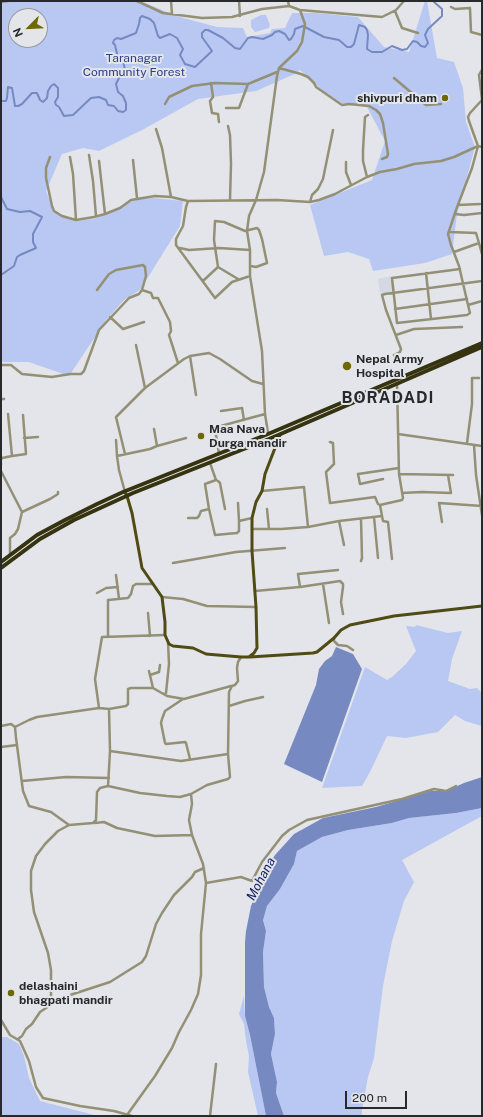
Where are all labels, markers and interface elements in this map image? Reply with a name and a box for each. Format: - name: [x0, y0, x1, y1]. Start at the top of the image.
- north arrow: [8, 8, 48, 48]
- text: N: [11, 26, 25, 39]
- park label: Taranagar Community Forest: [83, 51, 185, 79]
- place label: shivpuri dham: [357, 91, 437, 105]
- marker: shivpuri dham: [440, 93, 450, 103]
- place label: Nepal Army Hospital: [356, 352, 424, 380]
- marker: Nepal Army Hospital: [341, 360, 353, 372]
- district label: BORADADI: [341, 388, 435, 408]
- place label: Maa Nava Durga mandir: [209, 422, 287, 450]
- marker: Maa Nava Durga mandir: [196, 431, 206, 441]
- water label: Mohana: [243, 855, 279, 903]
- place label: delashaini bhagpati mandir: [19, 979, 113, 1007]
- marker: delashaini bhagpati mandir: [6, 988, 16, 998]
- scale bar: [347, 1083, 409, 1109]
- text: 200 m: [352, 1091, 387, 1105]

